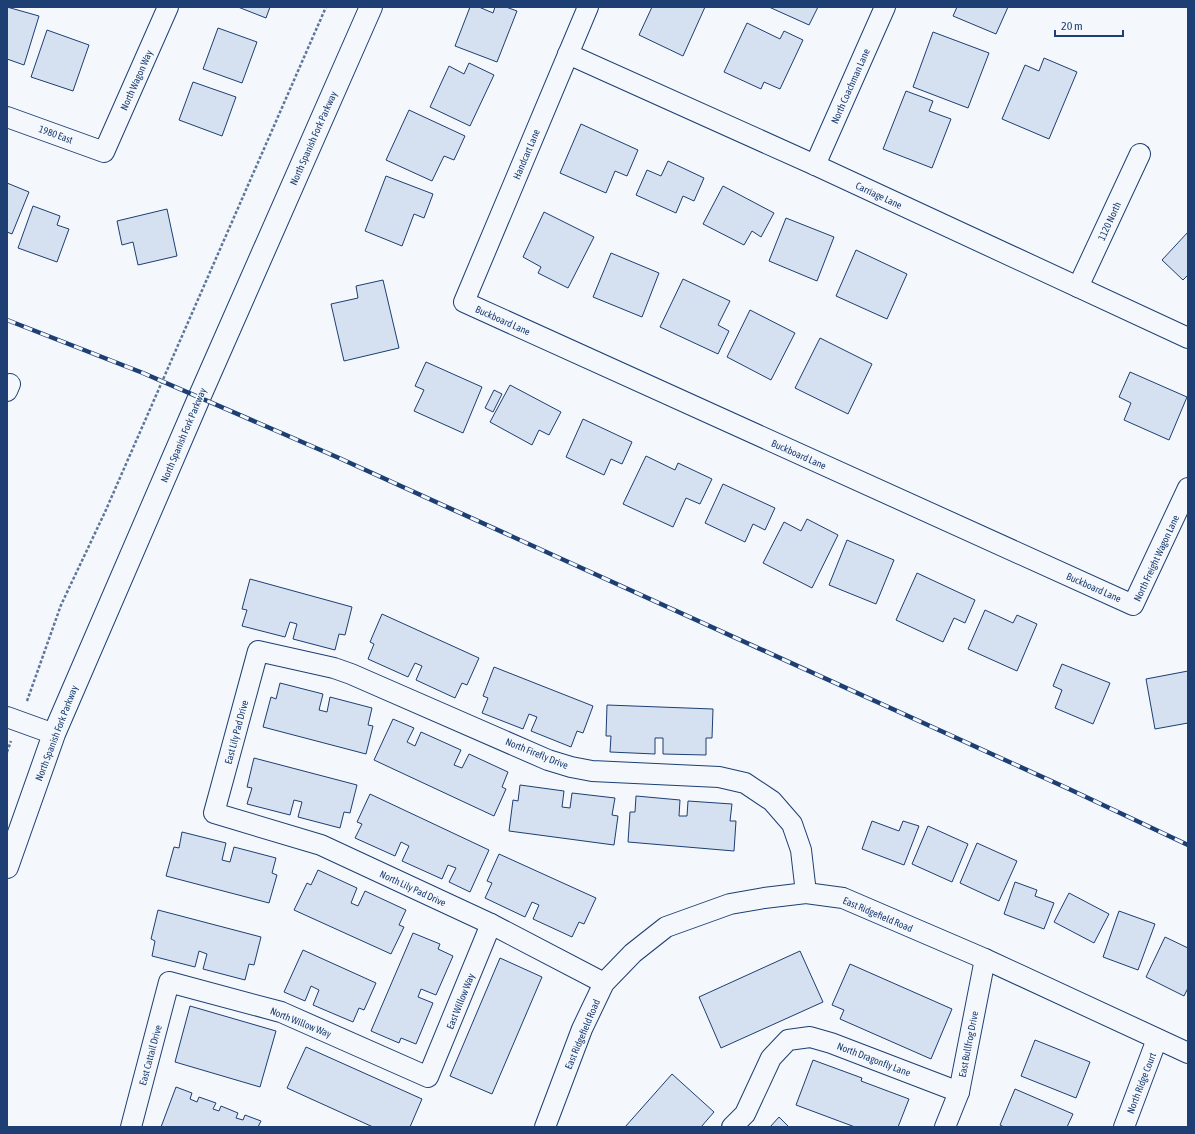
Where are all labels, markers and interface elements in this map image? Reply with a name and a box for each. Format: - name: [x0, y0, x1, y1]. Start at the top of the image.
- scale bar: [1055, 12, 1123, 38]
- text: 20 m: [1061, 19, 1083, 33]
- street label: North Coachman Lane: [829, 47, 872, 125]
- street label: North Wagon Way: [118, 48, 155, 112]
- street label: North Spanish Fork Parkway: [288, 90, 339, 187]
- street label: 1980 East: [37, 123, 74, 146]
- street label: Handcart Lane: [511, 127, 542, 181]
- street label: Carriage Lane: [854, 180, 904, 211]
- street label: 1120 North: [1096, 200, 1123, 242]
- street label: Buckboard Lane: [474, 303, 532, 338]
- street label: North Spanish Fork Parkway: [159, 386, 208, 484]
- street label: Buckboard Lane: [770, 437, 828, 472]
- street label: North Freight Wagon Lane: [1132, 513, 1182, 603]
- street label: Buckboard Lane: [1065, 570, 1123, 605]
- street label: North Spanish Fork Parkway: [33, 684, 80, 783]
- street label: East Lily Pad Drive: [223, 699, 250, 765]
- street label: North Firefly Drive: [504, 736, 570, 771]
- street label: North Lily Pad Drive: [378, 868, 448, 909]
- street label: East Ridgefield Road: [841, 895, 915, 934]
- street label: East Willow Way: [444, 972, 477, 1031]
- street label: East Ridgefield Road: [563, 997, 602, 1071]
- street label: North Willow Way: [269, 1005, 333, 1040]
- street label: East Bullfrog Drive: [957, 1010, 980, 1078]
- street label: East Cattail Drive: [137, 1023, 164, 1086]
- street label: North Dragonfly Lane: [835, 1040, 913, 1079]
- street label: North Ridge Court: [1125, 1051, 1158, 1115]

